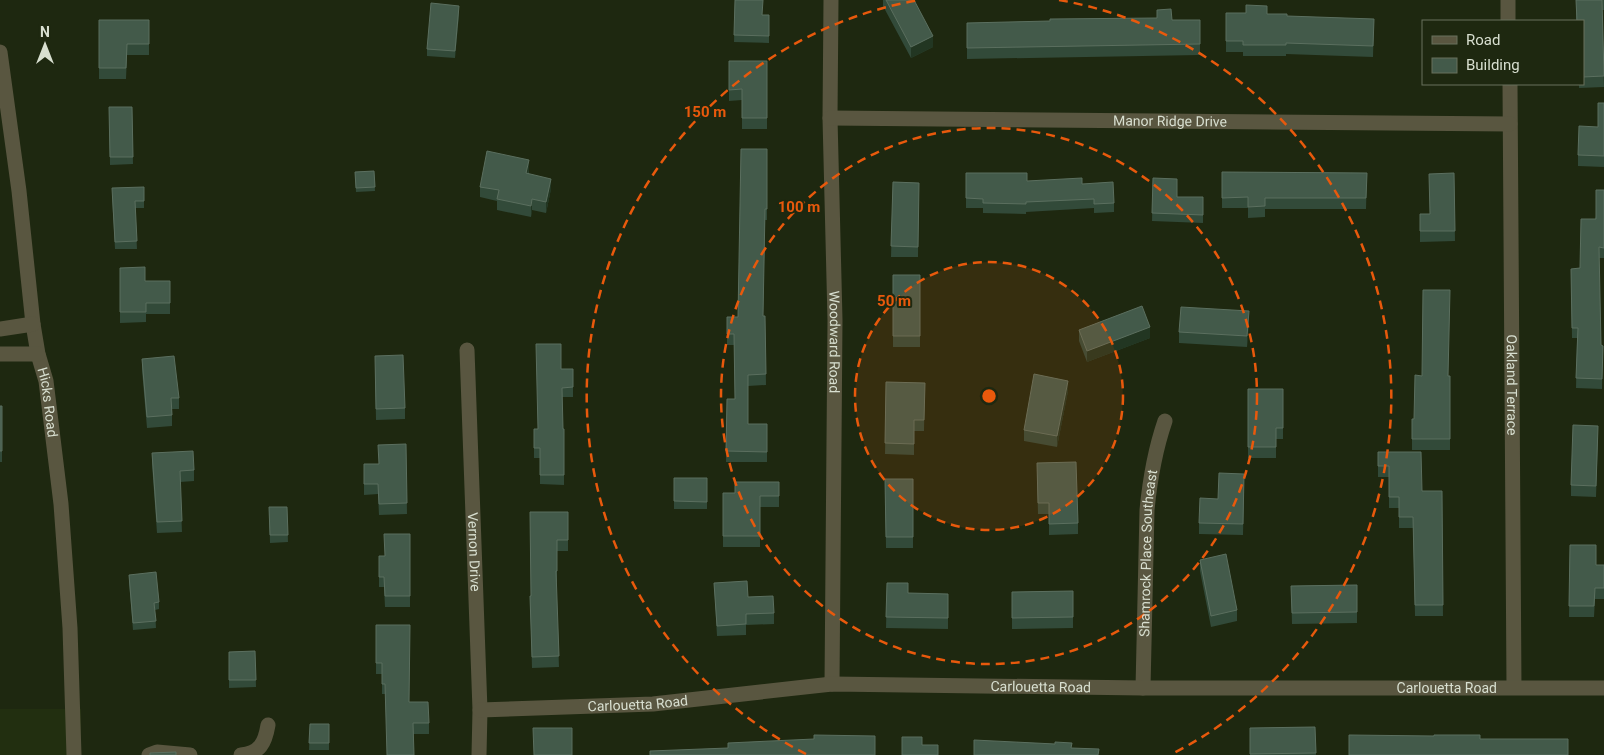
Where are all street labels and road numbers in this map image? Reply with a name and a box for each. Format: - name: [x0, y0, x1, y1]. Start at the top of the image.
- street label: Manor Ridge Drive: [1113, 112, 1227, 130]
- street label: Woodward Road: [826, 291, 843, 393]
- street label: Oakland Terrace: [1504, 334, 1520, 436]
- street label: Hicks Road: [34, 365, 61, 438]
- street label: Shamrock Place Southeast: [1136, 468, 1160, 637]
- street label: Vernon Drive: [465, 512, 484, 592]
- street label: Carlouetta Road: [990, 678, 1091, 695]
- street label: Carlouetta Road: [1397, 680, 1497, 696]
- street label: Carlouetta Road: [587, 692, 689, 714]

